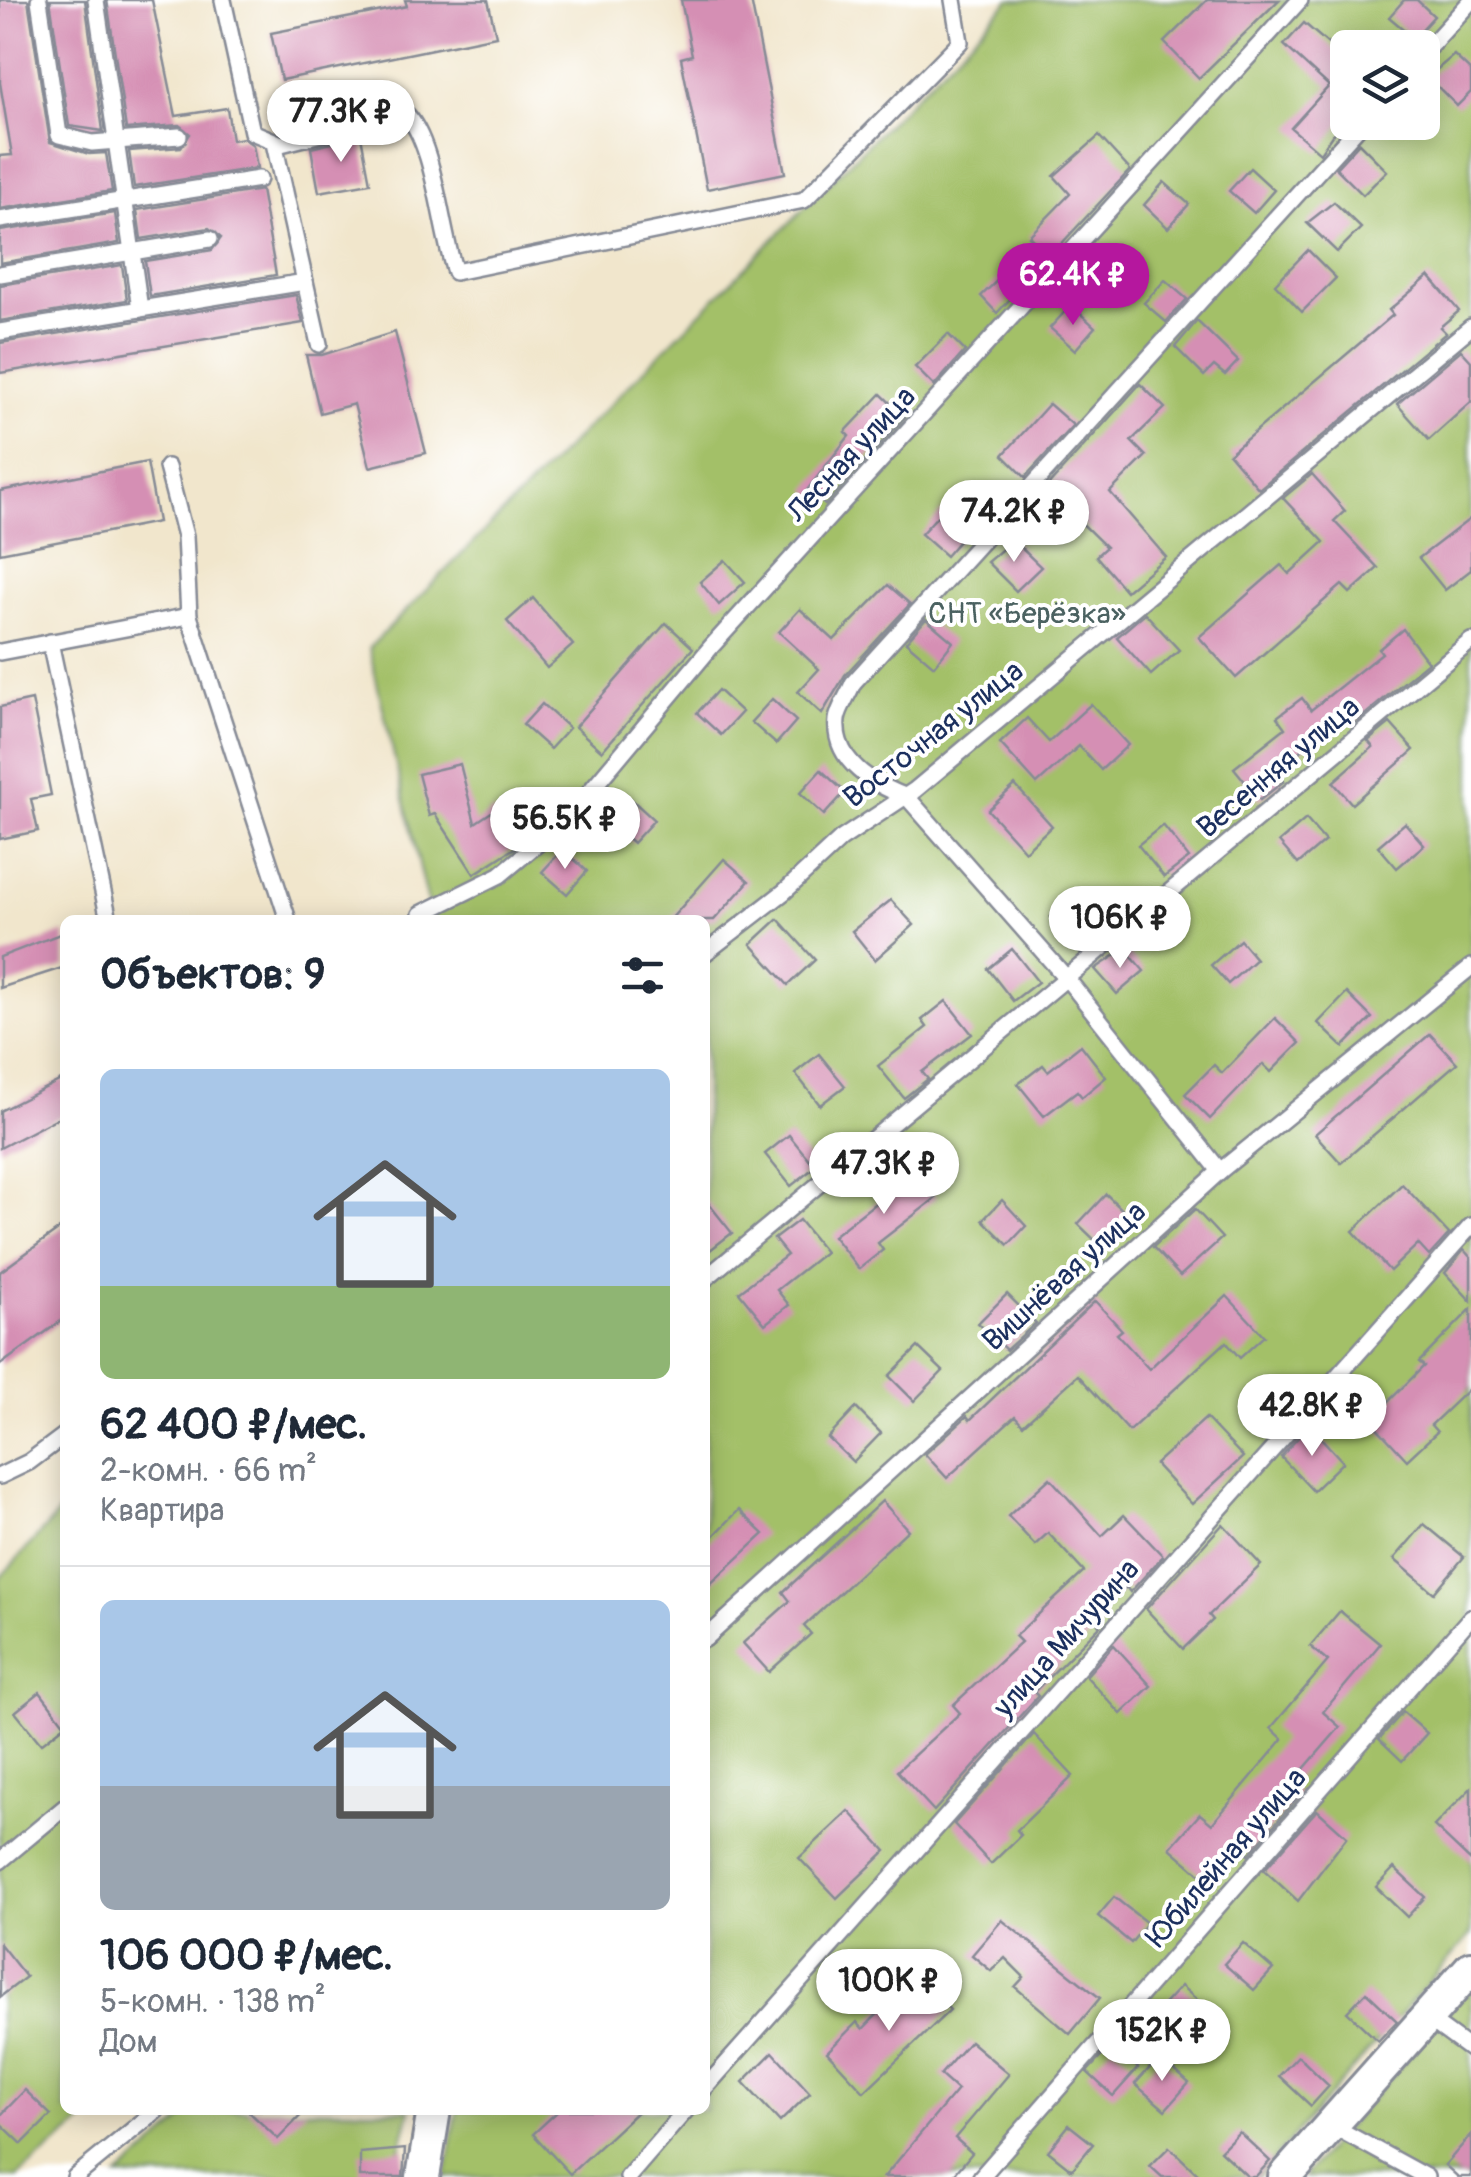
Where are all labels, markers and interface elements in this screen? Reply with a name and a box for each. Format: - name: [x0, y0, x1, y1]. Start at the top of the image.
- map controls: [1330, 30, 1440, 140]
- button: layers: [1330, 30, 1440, 140]
- pin: 77.3K ₽: [249, 80, 433, 165]
- text: 77.3K ₽: [289, 92, 393, 132]
- pin: 62.4K ₽: [981, 243, 1165, 328]
- text: 62.4K ₽: [1019, 255, 1127, 295]
- street label: Лесная улица: [778, 379, 924, 531]
- pin: 74.2K ₽: [922, 480, 1106, 565]
- text: 74.2K ₽: [961, 492, 1067, 532]
- park label: СНТ «Берёзка»: [928, 595, 1126, 632]
- street label: Восточная улица: [836, 653, 1031, 816]
- street label: Весенняя улица: [1189, 689, 1367, 846]
- pin: 56.5K ₽: [473, 787, 657, 872]
- text: 56.5K ₽: [512, 799, 618, 839]
- pin: 106K ₽: [1039, 886, 1201, 971]
- text: 106K ₽: [1071, 898, 1169, 938]
- icon: filters: [615, 948, 670, 1003]
- text: Объектов: 9: [100, 949, 325, 1001]
- pin: 47.3K ₽: [792, 1132, 976, 1217]
- icon: home: [295, 1134, 475, 1314]
- text: 47.3K ₽: [831, 1144, 937, 1184]
- street label: Вишнёвая улица: [975, 1193, 1154, 1359]
- pin: 42.8K ₽: [1220, 1374, 1404, 1459]
- text: 42.8K ₽: [1259, 1386, 1365, 1426]
- text: 62 400 ₽/мес.: [100, 1399, 367, 1451]
- text: 2-комн. · 66 m²: [100, 1451, 317, 1491]
- text: Квартира: [100, 1491, 224, 1531]
- street label: улица Мичурина: [985, 1551, 1147, 1726]
- icon: home: [295, 1665, 475, 1845]
- street label: Юбилейная улица: [1138, 1760, 1314, 1955]
- text: 106 000 ₽/мес.: [100, 1930, 393, 1982]
- pin: 100K ₽: [808, 1949, 970, 2034]
- text: 100K ₽: [838, 1961, 940, 2001]
- text: 5-комн. · 138 m²: [100, 1982, 326, 2022]
- pin: 152K ₽: [1081, 1999, 1243, 2084]
- text: 152K ₽: [1115, 2011, 1209, 2051]
- text: Дом: [100, 2022, 157, 2062]

